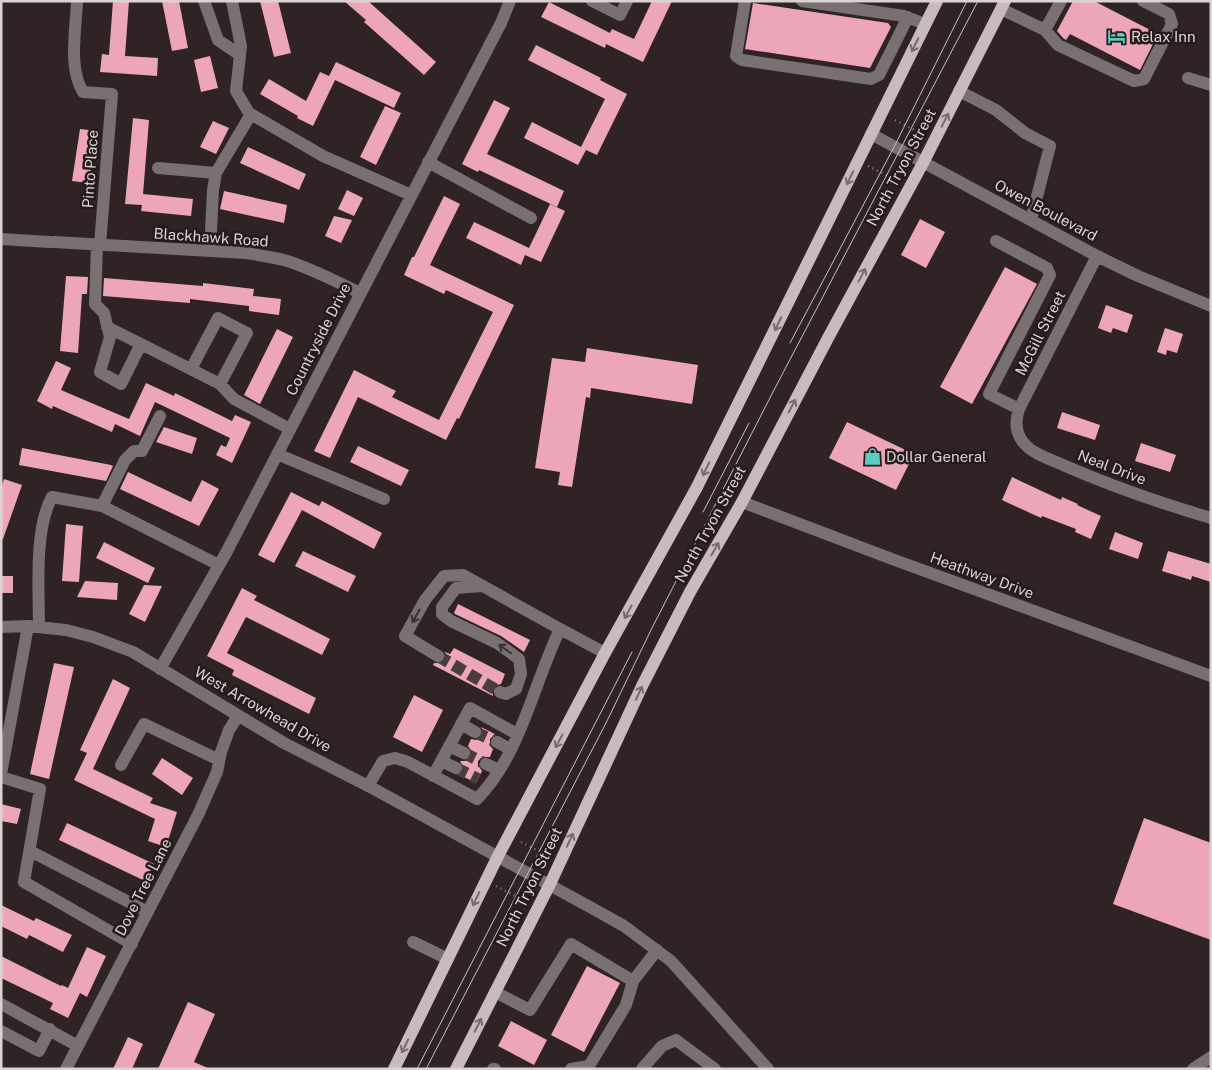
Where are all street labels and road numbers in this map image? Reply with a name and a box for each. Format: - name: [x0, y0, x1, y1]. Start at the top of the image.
- street label: North Tryon Street: [863, 105, 939, 229]
- street label: Pinto Place: [79, 129, 101, 209]
- street label: Owen Boulevard: [992, 176, 1100, 244]
- street label: Blackhawk Road: [153, 225, 269, 249]
- street label: Countryside Drive: [282, 280, 354, 398]
- street label: McGill Street: [1011, 288, 1069, 378]
- street label: Neal Drive: [1075, 446, 1149, 488]
- street label: North Tryon Street: [671, 463, 749, 585]
- street label: Heathway Drive: [928, 548, 1036, 602]
- street label: West Arrowhead Drive: [192, 663, 334, 755]
- street label: North Tryon Street: [493, 825, 565, 949]
- street label: Dove Tree Lane: [111, 836, 175, 938]

